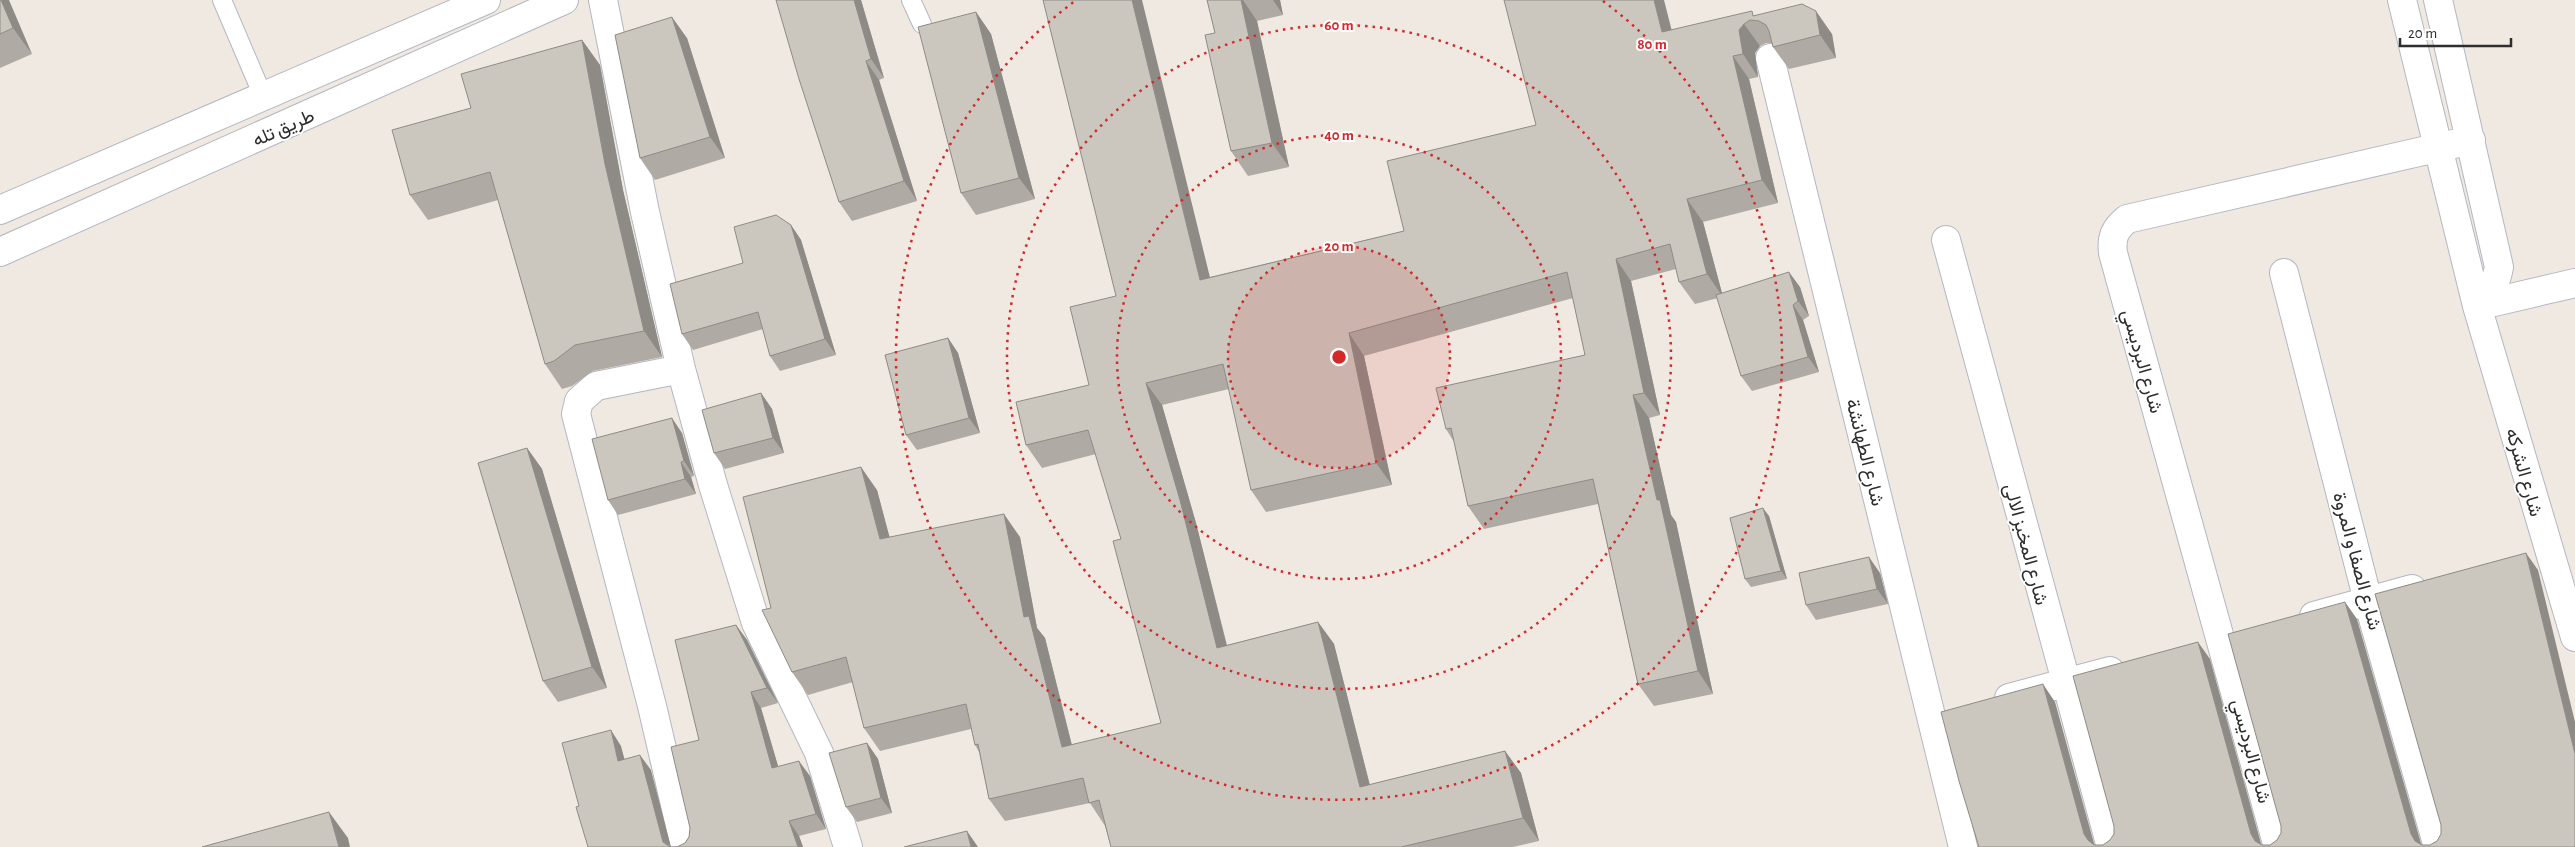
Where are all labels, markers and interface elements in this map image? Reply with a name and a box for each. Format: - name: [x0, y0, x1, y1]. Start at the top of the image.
- scale bar: [2400, 15, 2511, 47]
- text: 60 m: [1324, 18, 1354, 33]
- text: 20 m: [2408, 26, 2437, 41]
- text: 80 m: [1637, 37, 1667, 52]
- street label: طريق تله: [250, 106, 318, 151]
- text: 40 m: [1324, 128, 1354, 143]
- text: 20 m: [1324, 239, 1354, 254]
- street label: شارع البرديسي: [2113, 307, 2165, 417]
- centre of rings: [1330, 348, 1348, 366]
- street label: شارع الطهانشة: [1840, 397, 1887, 508]
- street label: شارع الشركه: [2500, 426, 2545, 519]
- street label: شارع المخبز الالى: [1998, 481, 2051, 608]
- street label: شارع الصفا و المروة: [2327, 490, 2384, 633]
- street label: شارع البرديسي: [2223, 697, 2274, 807]

